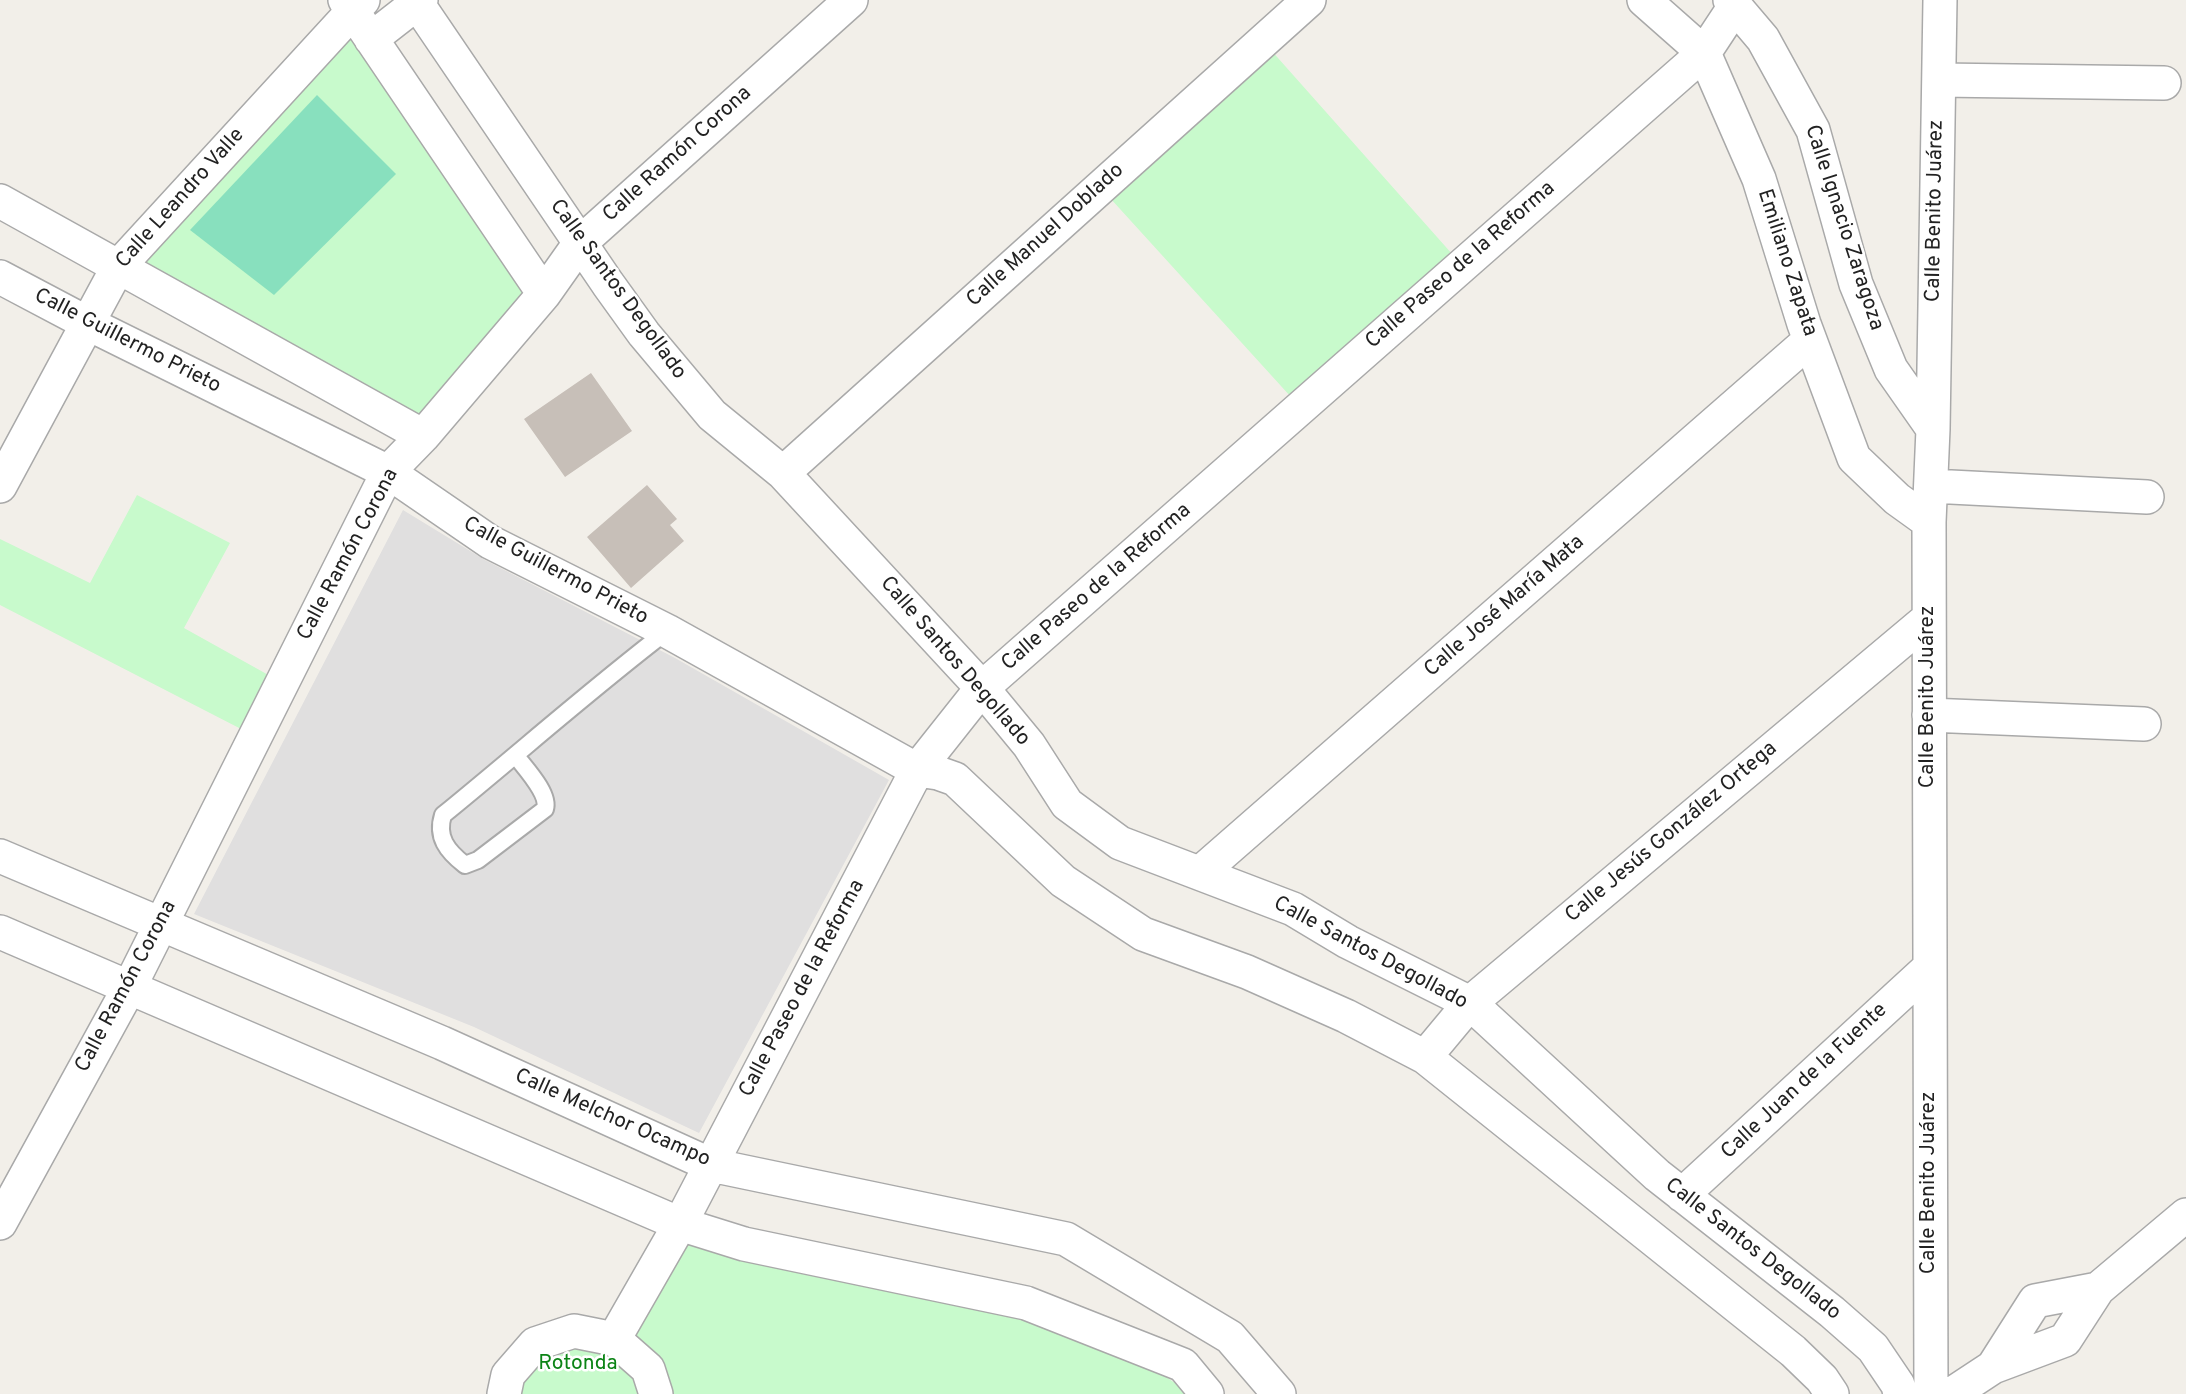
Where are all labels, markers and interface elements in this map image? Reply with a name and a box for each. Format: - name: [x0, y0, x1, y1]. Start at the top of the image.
- street label: Calle Ramón Corona: [599, 82, 757, 228]
- street label: Calle Benito Juárez: [1922, 120, 1950, 302]
- street label: Calle Ignacio Zaragoza: [1798, 122, 1888, 334]
- street label: Calle Leandro Valle: [111, 124, 251, 274]
- street label: Calle Manuel Doblado: [962, 159, 1130, 313]
- street label: Calle Paseo de la Reforma: [1361, 177, 1561, 355]
- street label: Emiliano Zapata: [1750, 186, 1822, 340]
- street label: Calle Santos Degollado: [543, 195, 691, 385]
- street label: Calle Guillermo Prieto: [30, 284, 224, 400]
- street label: Calle Ramón Corona: [293, 465, 405, 645]
- street label: Calle Paseo de la Reforma: [997, 499, 1197, 677]
- street label: Calle Guillermo Prieto: [458, 513, 652, 631]
- street label: Calle José María Mata: [1420, 531, 1590, 683]
- street label: Calle Santos Degollado: [874, 572, 1034, 752]
- street label: Calle Benito Juárez: [1916, 606, 1942, 788]
- street label: Calle Jesús González Ortega: [1561, 737, 1783, 929]
- street label: Calle Paseo de la Reforma: [735, 876, 871, 1102]
- street label: Calle Santos Degollado: [1269, 892, 1471, 1016]
- street label: Calle Ramón Corona: [71, 897, 183, 1077]
- street label: Calle Juan de la Fuente: [1717, 999, 1893, 1165]
- street label: Calle Melchor Ocampo: [510, 1064, 714, 1174]
- street label: Calle Benito Juárez: [1917, 1092, 1943, 1274]
- street label: Calle Santos Degollado: [1659, 1173, 1845, 1327]
- park label: Rotonda: [538, 1352, 618, 1378]

